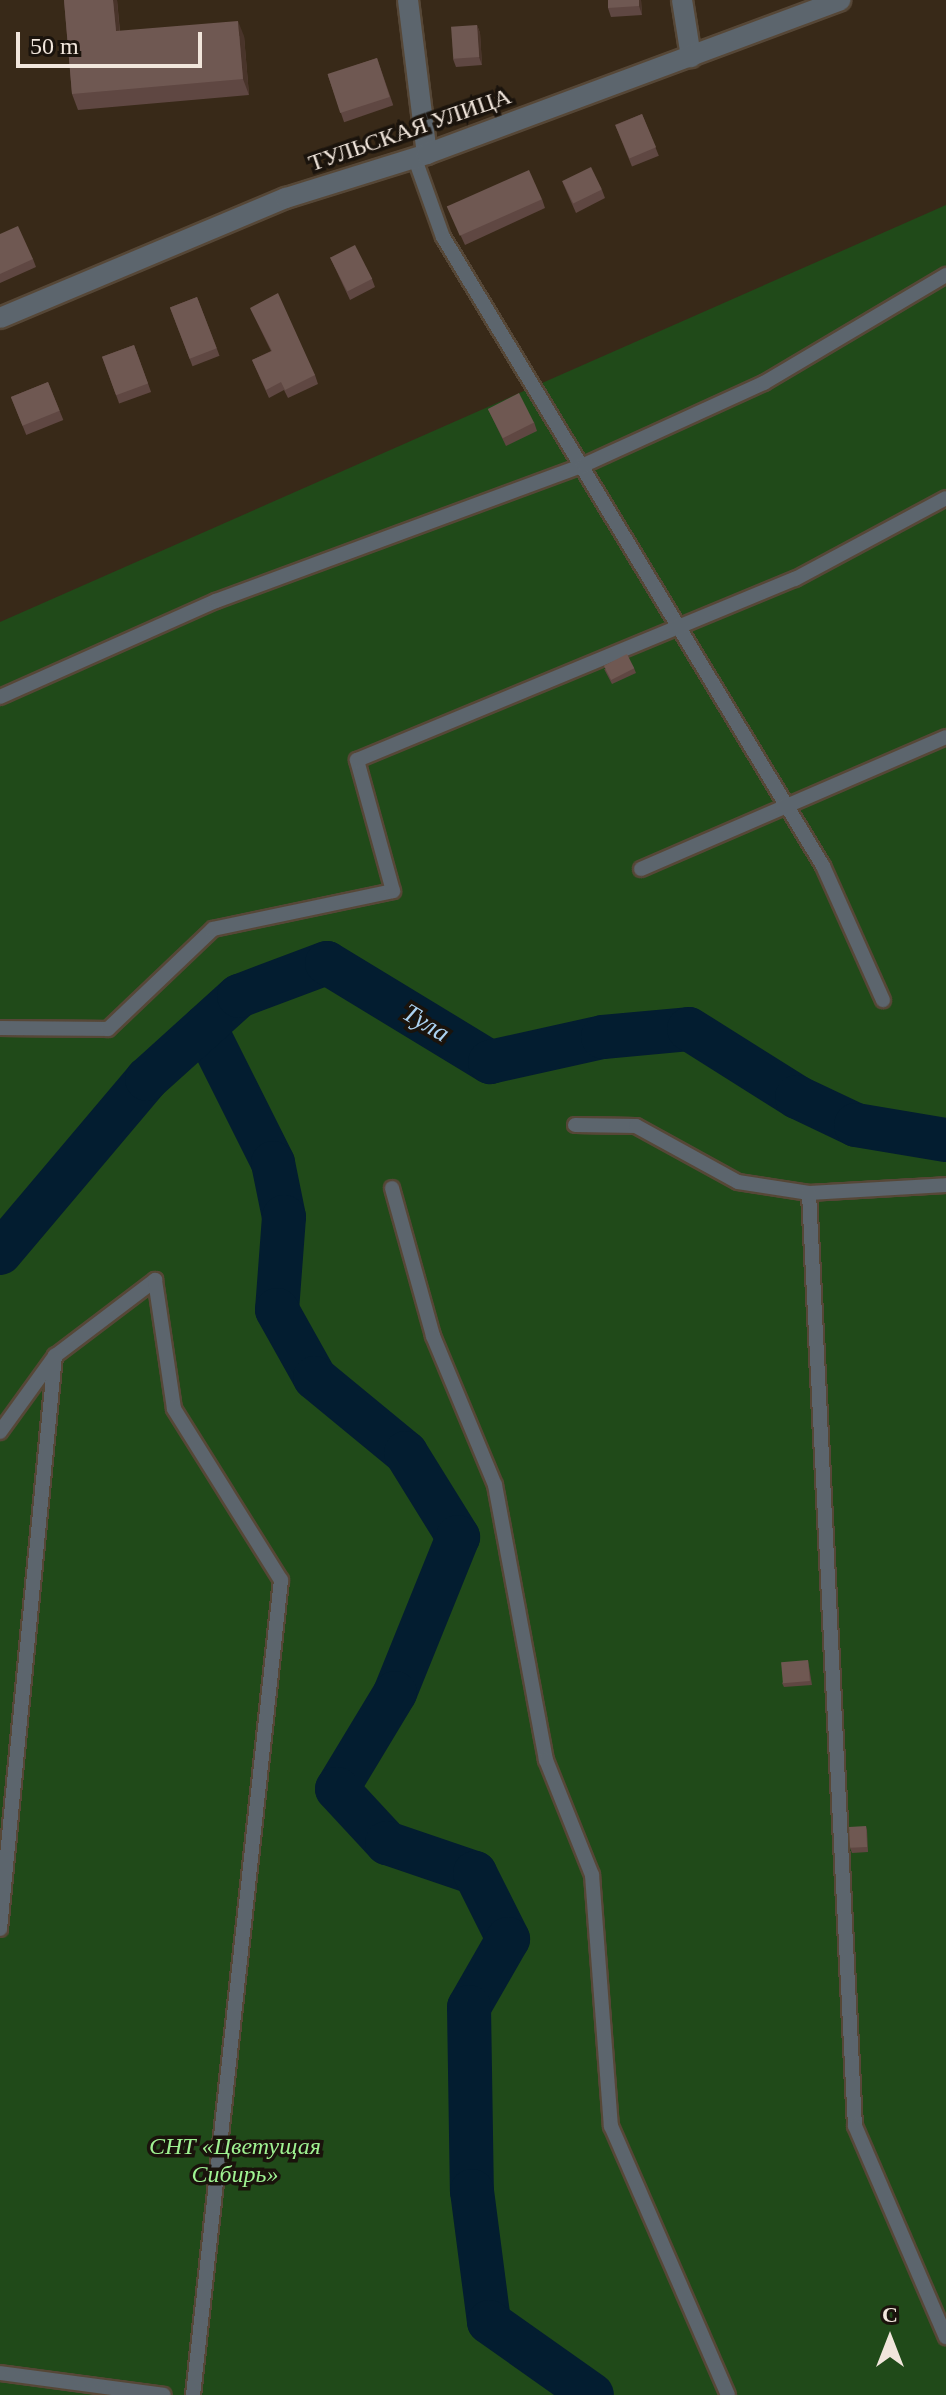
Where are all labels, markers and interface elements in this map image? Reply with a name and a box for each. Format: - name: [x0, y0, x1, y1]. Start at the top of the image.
- scale bar: [20, 16, 206, 66]
- text: 50 m: [30, 33, 79, 59]
- street label: ТУЛЬСКАЯ УЛИЦА: [305, 82, 515, 178]
- water label: Тула: [397, 997, 455, 1049]
- park label: СНТ «Цветущая Сибирь»: [149, 2133, 321, 2189]
- north arrow: [850, 2299, 930, 2379]
- text: С: [882, 2302, 898, 2327]

